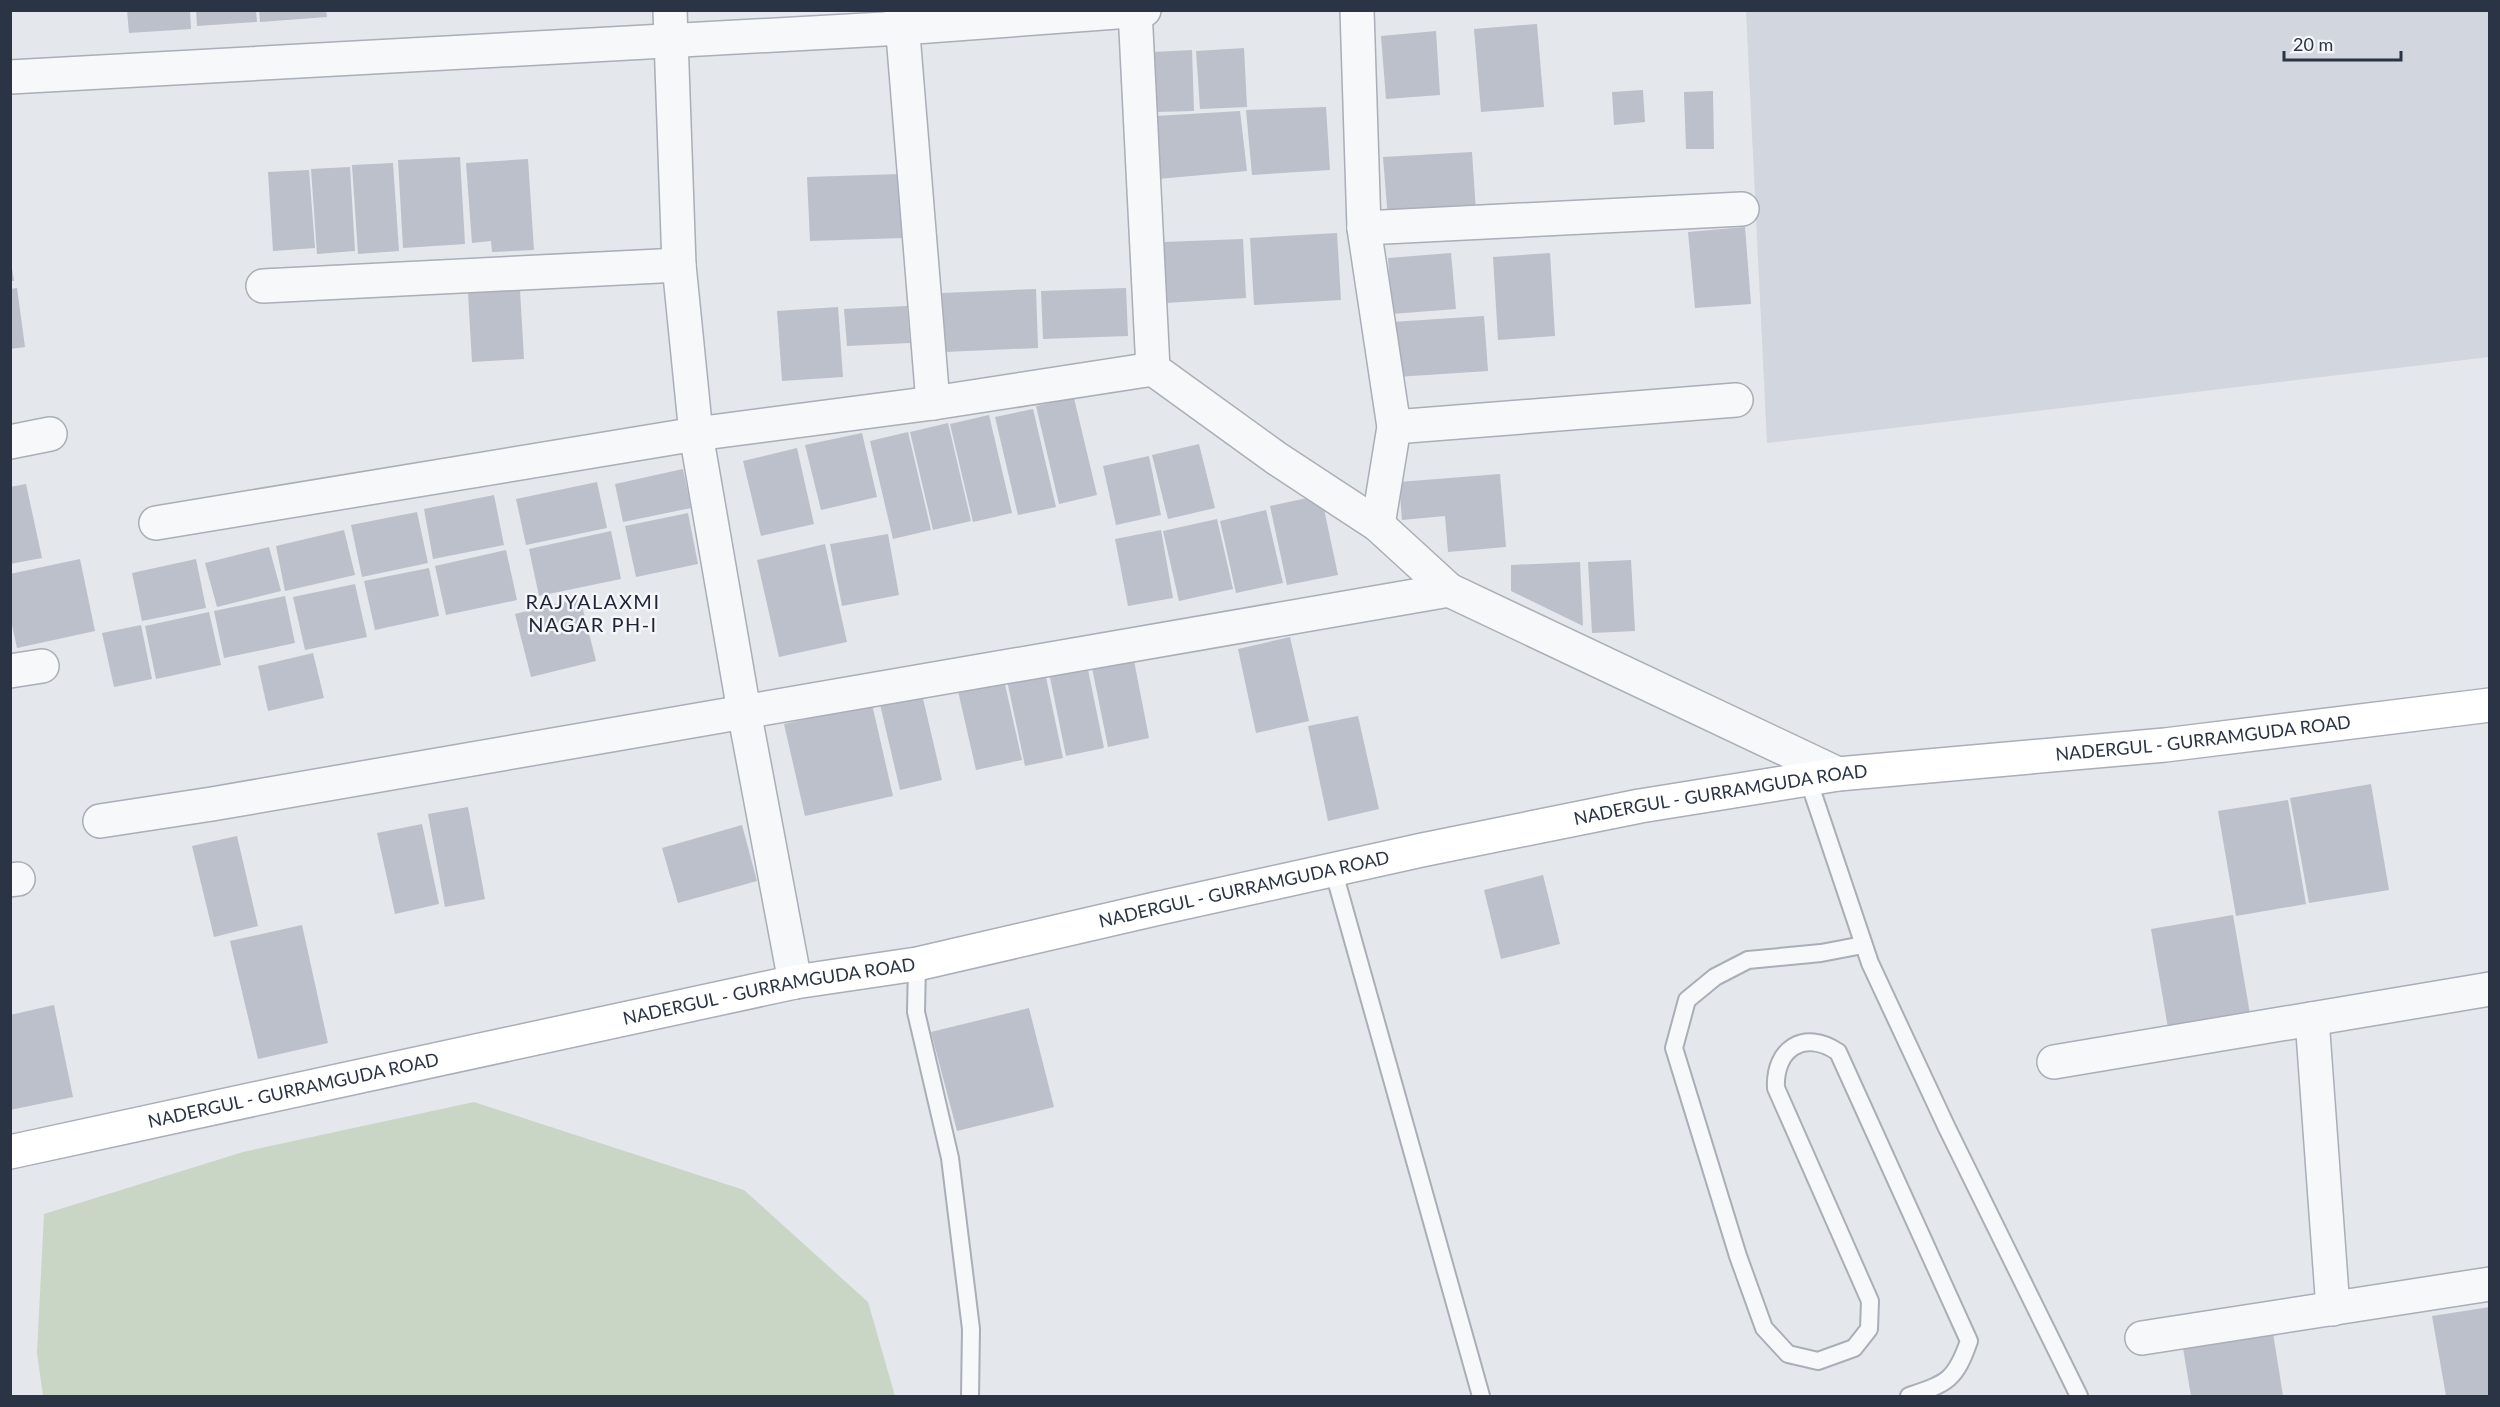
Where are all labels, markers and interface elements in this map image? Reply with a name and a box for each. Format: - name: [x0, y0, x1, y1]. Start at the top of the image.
- scale bar: [2284, 24, 2401, 62]
- text: 20 m: [2293, 33, 2333, 55]
- district label: RAJYALAXMI NAGAR PH-I: [525, 589, 661, 636]
- street label: NADERGUL - GURRAMGUDA ROAD: [2054, 710, 2352, 765]
- street label: NADERGUL - GURRAMGUDA ROAD: [1572, 759, 1868, 829]
- street label: NADERGUL - GURRAMGUDA ROAD: [1096, 846, 1391, 932]
- street label: NADERGUL - GURRAMGUDA ROAD: [621, 952, 917, 1029]
- street label: NADERGUL - GURRAMGUDA ROAD: [146, 1047, 441, 1132]

